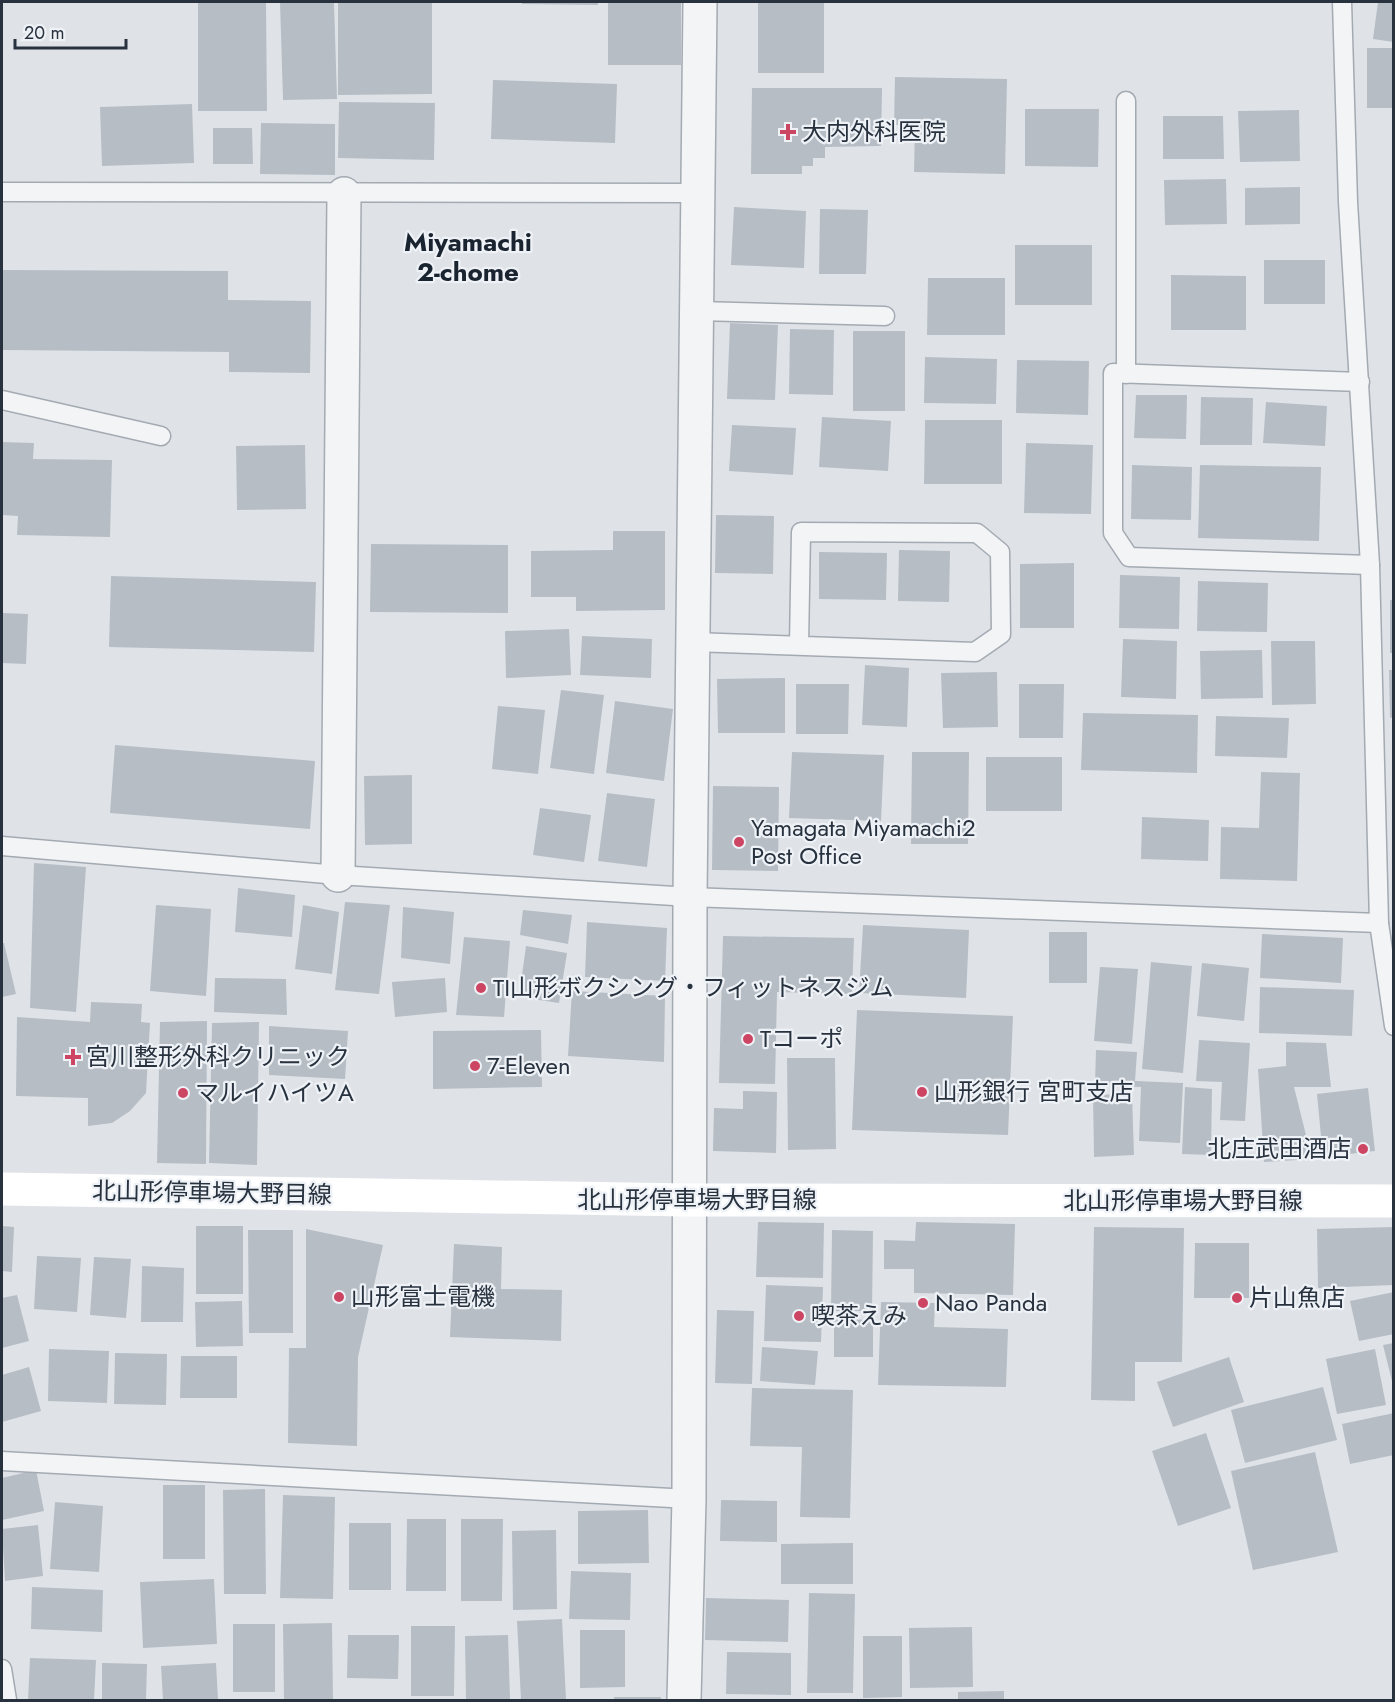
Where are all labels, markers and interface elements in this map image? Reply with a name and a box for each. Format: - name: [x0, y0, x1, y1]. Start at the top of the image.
- scale bar: [15, 12, 126, 50]
- text: 20 m: [24, 20, 64, 46]
- place label: 大内外科医院: [802, 114, 946, 149]
- marker: 大内外科医院: [779, 123, 797, 141]
- district label: Miyamachi 2-chome: [404, 223, 532, 291]
- place label: Yamagata Miyamachi2 Post Office: [751, 810, 976, 873]
- marker: Yamagata Miyamachi2 Post Office: [732, 835, 746, 849]
- place label: TI山形ボクシング・フィットネスジム: [493, 970, 894, 1005]
- marker: TI山形ボクシング・フィットネスジム: [474, 981, 488, 995]
- place label: Tコーポ: [760, 1021, 843, 1056]
- marker: Tコーポ: [741, 1032, 755, 1046]
- place label: 宮川整形外科クリニック: [86, 1039, 350, 1074]
- marker: 宮川整形外科クリニック: [64, 1048, 82, 1066]
- place label: 7-Eleven: [487, 1048, 571, 1083]
- marker: 7-Eleven: [468, 1059, 482, 1073]
- place label: 山形銀行 宮町支店: [934, 1074, 1133, 1109]
- place label: マルイハイツA: [195, 1075, 354, 1110]
- marker: 山形銀行 宮町支店: [915, 1085, 929, 1099]
- marker: マルイハイツA: [176, 1086, 190, 1100]
- place label: 北庄武田酒店: [1207, 1131, 1351, 1166]
- marker: 北庄武田酒店: [1356, 1142, 1370, 1156]
- street label: 北山形停車場大野目線: [92, 1173, 332, 1212]
- street label: 北山形停車場大野目線: [577, 1182, 817, 1217]
- street label: 北山形停車場大野目線: [1063, 1183, 1303, 1218]
- place label: 山形富士電機: [351, 1279, 495, 1314]
- place label: 片山魚店: [1249, 1280, 1345, 1315]
- place label: Nao Panda: [935, 1285, 1047, 1320]
- marker: 山形富士電機: [332, 1290, 346, 1304]
- marker: 片山魚店: [1230, 1291, 1244, 1305]
- marker: Nao Panda: [916, 1296, 930, 1310]
- place label: 喫茶えみ: [811, 1298, 907, 1333]
- marker: 喫茶えみ: [792, 1309, 806, 1323]

